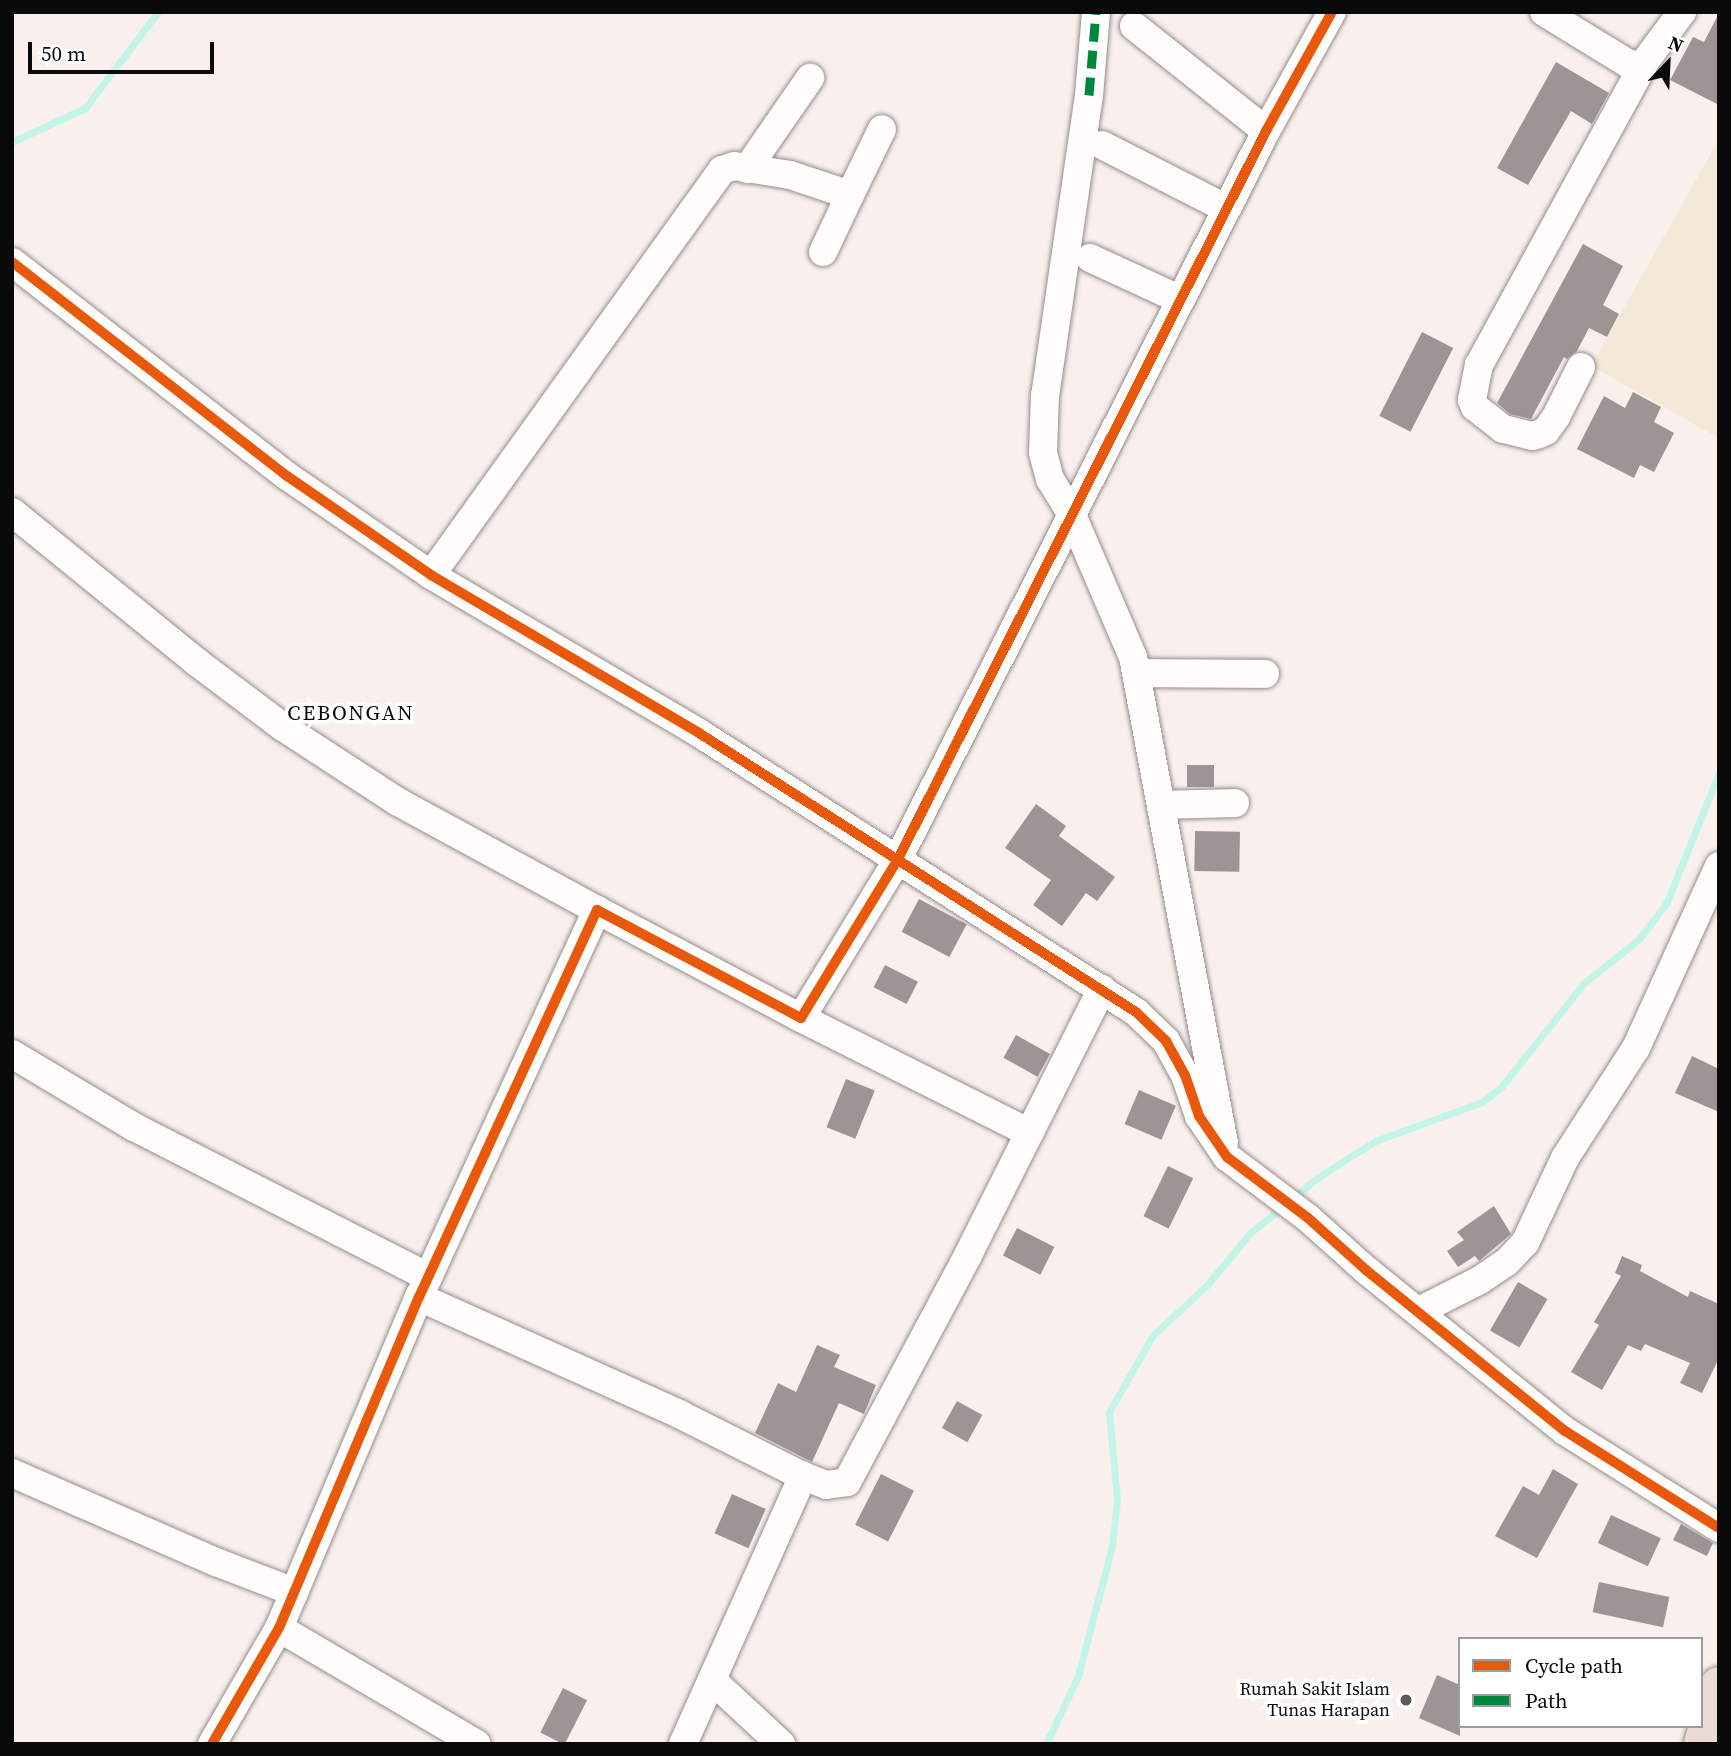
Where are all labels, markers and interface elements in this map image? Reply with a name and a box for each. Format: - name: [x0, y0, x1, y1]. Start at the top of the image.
- scale bar: [32, 28, 217, 72]
- north arrow: [1633, 28, 1703, 98]
- text: N: [1665, 29, 1688, 58]
- text: 50 m: [41, 39, 86, 68]
- district label: CEBONGAN: [288, 700, 414, 726]
- legend: [1458, 1637, 1703, 1728]
- text: Cycle path: [1525, 1651, 1623, 1680]
- place label: Rumah Sakit Islam Tunas Harapan: [1240, 1679, 1390, 1722]
- text: Path: [1525, 1686, 1568, 1715]
- marker: Rumah Sakit Islam Tunas Harapan: [1396, 1690, 1416, 1710]

